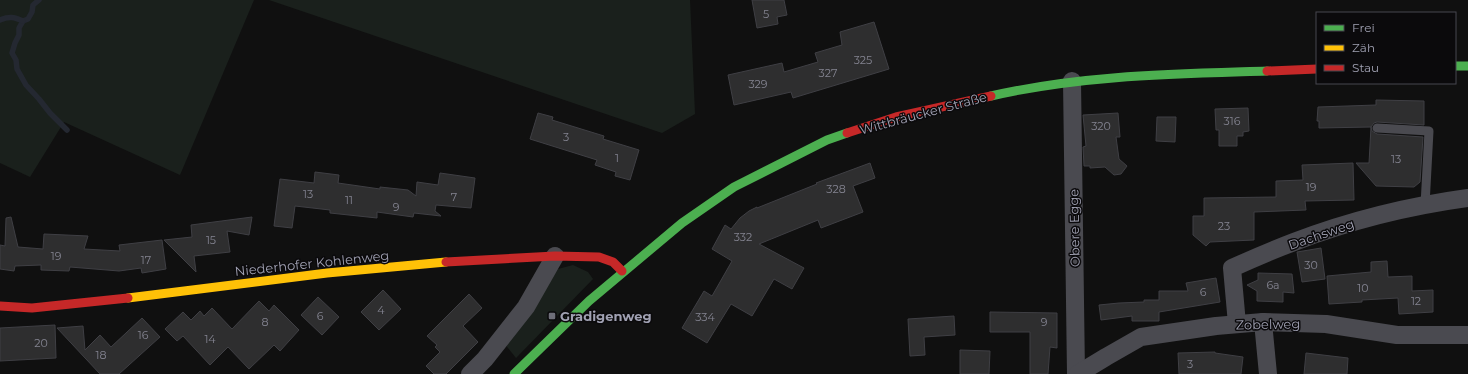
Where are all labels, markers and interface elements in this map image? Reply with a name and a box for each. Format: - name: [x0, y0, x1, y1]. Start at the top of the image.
- house number: 5: [763, 7, 769, 21]
- legend: [1316, 12, 1456, 84]
- text: Frei: [1352, 20, 1375, 35]
- text: Zäh: [1352, 40, 1375, 55]
- house number: 325: [854, 53, 872, 67]
- text: Stau: [1352, 60, 1379, 75]
- house number: 327: [819, 66, 837, 80]
- house number: 329: [748, 77, 768, 91]
- street label: Wittbräucker Straße: [858, 88, 989, 138]
- house number: 316: [1224, 114, 1241, 128]
- house number: 320: [1091, 119, 1111, 133]
- house number: 3: [563, 130, 569, 144]
- house number: 1: [615, 151, 619, 165]
- house number: 13: [1391, 152, 1401, 166]
- house number: 19: [1306, 180, 1317, 194]
- house number: 328: [826, 182, 846, 196]
- house number: 13: [303, 187, 313, 201]
- street label: Obere Egge: [1065, 189, 1083, 267]
- house number: 7: [451, 190, 457, 204]
- house number: 11: [345, 193, 353, 207]
- house number: 9: [393, 200, 400, 214]
- street label: Dachsweg: [1286, 215, 1356, 253]
- house number: 23: [1218, 219, 1230, 233]
- house number: 332: [734, 230, 752, 244]
- house number: 15: [206, 233, 216, 247]
- street label: Niederhofer Kohlenweg: [234, 247, 390, 279]
- house number: 19: [51, 249, 62, 263]
- house number: 17: [141, 253, 151, 267]
- house number: 30: [1304, 258, 1318, 272]
- house number: 6a: [1266, 278, 1280, 292]
- house number: 10: [1357, 281, 1369, 295]
- house number: 6: [1200, 285, 1207, 299]
- house number: 12: [1411, 294, 1421, 308]
- house number: 4: [377, 303, 385, 317]
- place label: Gradigenweg: [560, 308, 652, 324]
- house number: 6: [317, 309, 324, 323]
- house number: 334: [695, 310, 716, 324]
- marker: Gradigenweg: [547, 311, 557, 321]
- house number: 8: [261, 315, 269, 329]
- house number: 9: [1041, 315, 1048, 329]
- street label: Zobelweg: [1236, 315, 1300, 333]
- house number: 16: [138, 328, 149, 342]
- house number: 14: [204, 332, 216, 346]
- house number: 20: [34, 336, 48, 350]
- house number: 18: [96, 348, 107, 362]
- house number: 3: [1187, 357, 1193, 371]

